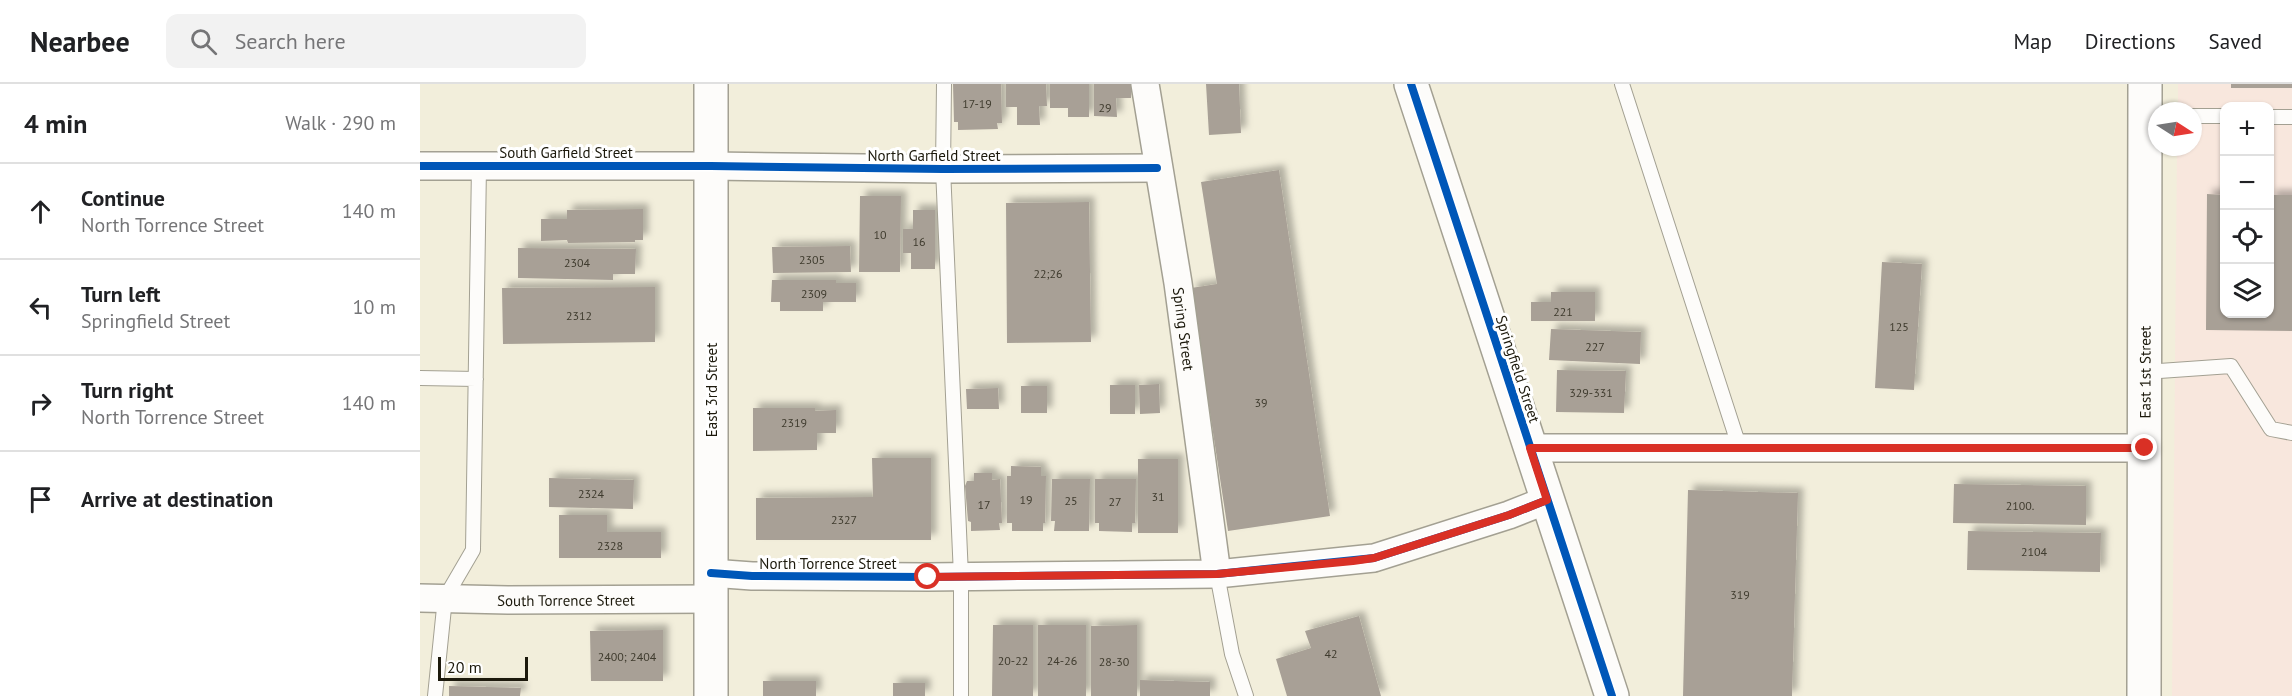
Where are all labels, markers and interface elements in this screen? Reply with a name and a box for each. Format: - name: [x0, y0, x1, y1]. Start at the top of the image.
- search box: [166, 14, 586, 68]
- text: Nearbee: [30, 23, 130, 60]
- icon: search: [187, 25, 220, 58]
- text: Search here: [235, 27, 346, 55]
- text: Map: [2013, 28, 2052, 55]
- text: Directions: [2085, 28, 2176, 55]
- text: Saved: [2209, 28, 2262, 55]
- house number: 17-19: [962, 96, 992, 111]
- house number: 29: [1098, 100, 1112, 115]
- north arrow: [2148, 102, 2202, 156]
- map controls: [2220, 102, 2274, 318]
- button: +: [2220, 102, 2274, 156]
- text: 4 min: [24, 107, 87, 140]
- text: Walk · 290 m: [285, 110, 396, 136]
- street label: South Garfield Street: [499, 143, 633, 162]
- street label: North Garfield Street: [867, 146, 1001, 165]
- button: −: [2220, 156, 2274, 210]
- text: Continue: [81, 184, 165, 212]
- icon: ahead: [24, 195, 57, 228]
- text: 140 m: [342, 198, 396, 224]
- button: locate: [2220, 210, 2274, 264]
- text: North Torrence Street: [81, 212, 264, 238]
- house number: 10: [873, 227, 887, 242]
- house number: 16: [912, 234, 926, 249]
- house number: 2305: [799, 252, 825, 267]
- house number: 2304: [564, 255, 591, 270]
- button: layers: [2220, 264, 2274, 318]
- house number: 22;26: [1033, 266, 1063, 281]
- text: Turn left: [81, 280, 161, 308]
- house number: 2309: [801, 286, 827, 301]
- street label: Spring Street: [1169, 286, 1199, 372]
- icon: left: [24, 291, 57, 324]
- text: 10 m: [353, 294, 396, 320]
- house number: 221: [1553, 304, 1573, 319]
- text: Springfield Street: [81, 308, 230, 334]
- house number: 2312: [566, 308, 592, 323]
- street label: Springfield Street: [1492, 313, 1544, 425]
- house number: 125: [1889, 319, 1909, 334]
- street label: East 1st Street: [2135, 326, 2154, 418]
- house number: 227: [1585, 339, 1605, 354]
- street label: East 3rd Street: [702, 343, 721, 437]
- text: Turn right: [81, 376, 173, 404]
- house number: 329-331: [1569, 385, 1613, 400]
- icon: right: [24, 387, 57, 420]
- text: 140 m: [342, 390, 396, 416]
- house number: 39: [1254, 395, 1268, 410]
- text: North Torrence Street: [81, 404, 264, 430]
- house number: 2319: [781, 415, 807, 430]
- route end: [2131, 434, 2157, 460]
- icon: arrive: [24, 483, 57, 516]
- text: Arrive at destination: [81, 485, 273, 513]
- house number: 2324: [578, 486, 605, 501]
- house number: 31: [1151, 489, 1165, 504]
- house number: 19: [1019, 492, 1033, 507]
- house number: 25: [1064, 493, 1078, 508]
- house number: 27: [1108, 494, 1122, 509]
- house number: 17: [977, 497, 991, 512]
- house number: 2100.: [2006, 498, 2034, 513]
- house number: 2327: [831, 512, 857, 527]
- house number: 2328: [597, 538, 623, 553]
- house number: 2104: [2021, 544, 2048, 559]
- street label: North Torrence Street: [759, 554, 897, 573]
- route start: [914, 563, 940, 589]
- house number: 319: [1730, 587, 1750, 602]
- street label: South Torrence Street: [497, 590, 635, 610]
- house number: 42: [1324, 646, 1338, 661]
- house number: 2400; 2404: [598, 649, 657, 664]
- house number: 20-22: [998, 653, 1028, 668]
- house number: 24-26: [1047, 653, 1077, 668]
- scale bar: [438, 654, 528, 682]
- house number: 28-30: [1099, 654, 1130, 669]
- text: 20 m: [447, 657, 482, 677]

